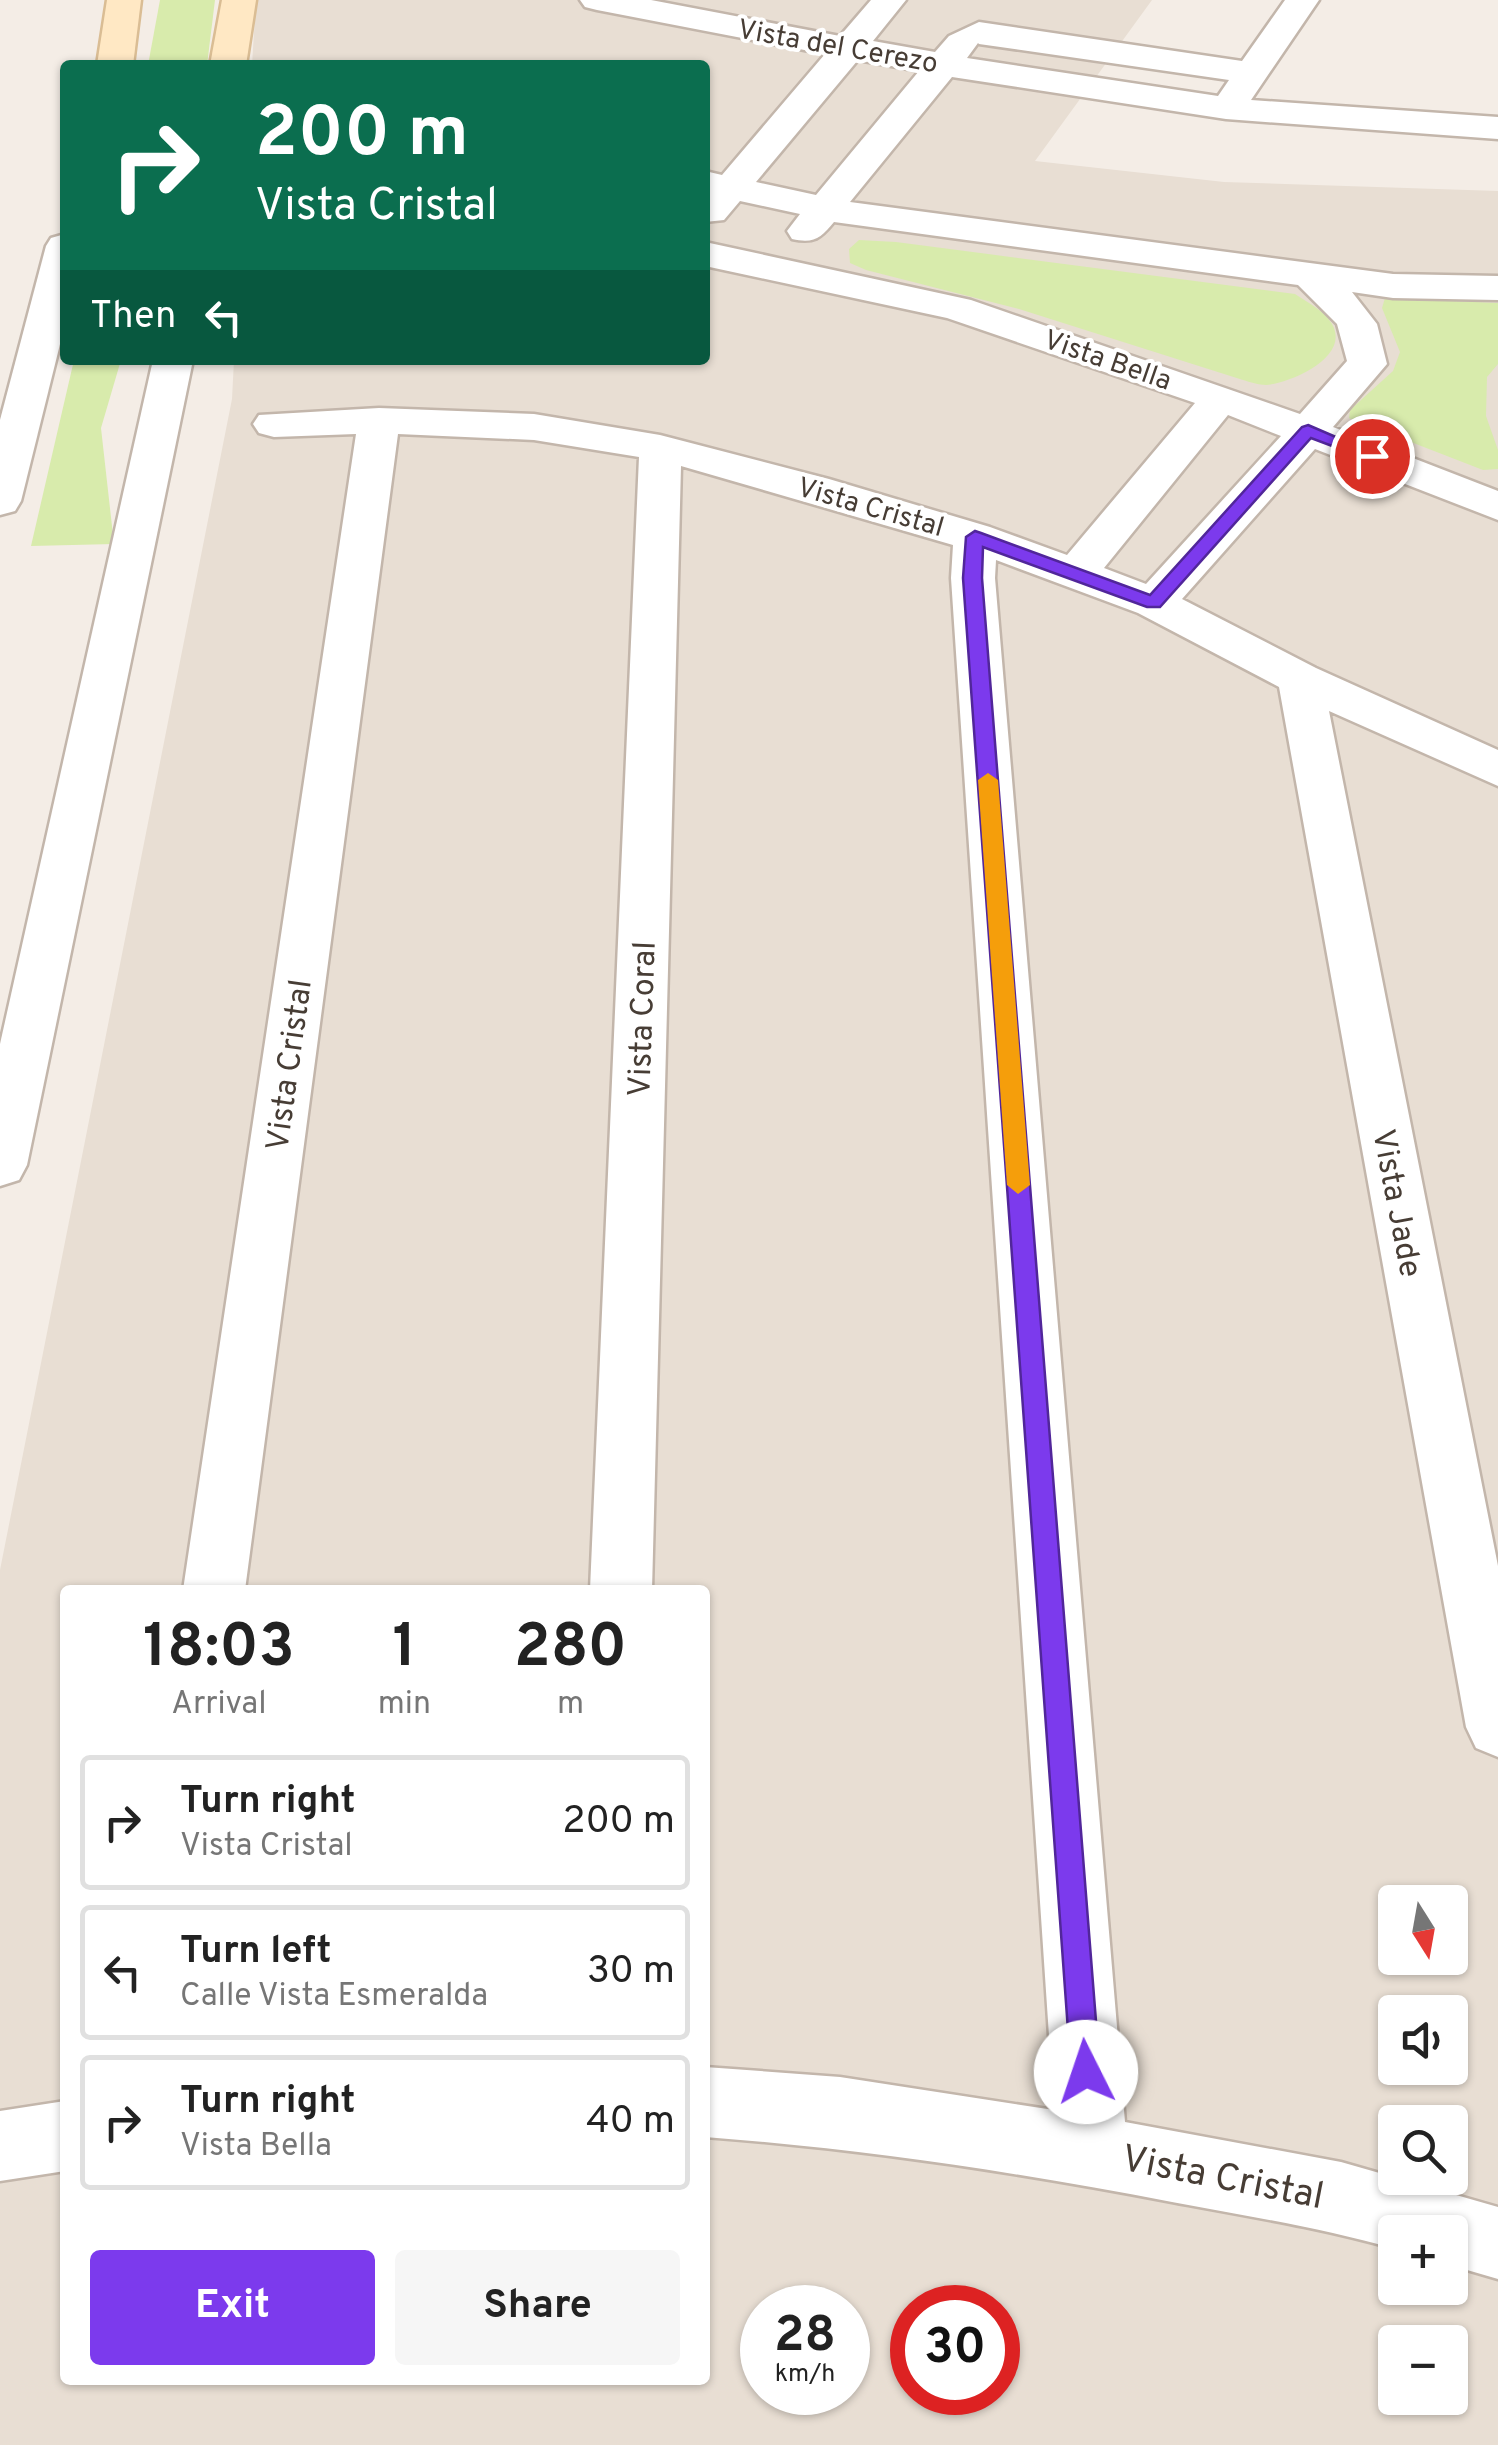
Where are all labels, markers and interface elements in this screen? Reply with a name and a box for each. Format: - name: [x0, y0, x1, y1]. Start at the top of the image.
- street label: Vista del Cerezo: [735, 13, 940, 83]
- text: 200 m: [255, 92, 469, 181]
- icon: right: [90, 100, 220, 230]
- text: Vista Cristal: [255, 179, 498, 236]
- icon: left: [196, 290, 251, 345]
- text: Then: [90, 293, 176, 342]
- street label: Vista Bella: [1038, 323, 1176, 400]
- pin: [1330, 414, 1415, 499]
- icon: arrive: [1345, 429, 1400, 484]
- street label: Vista Cristal: [793, 471, 948, 547]
- street label: Vista Coral: [621, 941, 667, 1097]
- street label: Vista Cristal: [259, 977, 323, 1154]
- street label: Vista Jade: [1361, 1126, 1429, 1281]
- text: 18:03: [143, 1612, 295, 1688]
- text: 1: [392, 1612, 416, 1688]
- text: 280: [514, 1612, 627, 1688]
- text: Arrival: [171, 1685, 267, 1725]
- text: min: [378, 1685, 431, 1725]
- text: m: [557, 1685, 584, 1725]
- text: Turn right: [180, 1778, 355, 1827]
- icon: right: [95, 1795, 150, 1850]
- text: 200 m: [562, 1798, 675, 1847]
- text: Vista Cristal: [180, 1827, 353, 1867]
- north arrow: [1378, 1885, 1468, 1975]
- map controls: [1378, 1885, 1468, 2415]
- text: Turn left: [180, 1928, 332, 1977]
- icon: left: [95, 1945, 150, 2000]
- text: 30 m: [587, 1948, 675, 1997]
- text: Calle Vista Esmeralda: [180, 1977, 488, 2017]
- button: sound: [1378, 1995, 1468, 2085]
- position arrow: [1034, 2020, 1138, 2124]
- text: Turn right: [180, 2078, 355, 2127]
- icon: right: [95, 2095, 150, 2150]
- text: 40 m: [586, 2098, 675, 2147]
- button: search: [1378, 2105, 1468, 2195]
- text: Vista Bella: [180, 2127, 332, 2167]
- street label: Vista Cristal: [1117, 2136, 1328, 2223]
- button: +: [1378, 2215, 1468, 2305]
- button: Exit: [90, 2250, 375, 2365]
- button: Share: [395, 2250, 680, 2365]
- speed limit sign: 30: [890, 2285, 1020, 2415]
- text: 28: [774, 2306, 836, 2369]
- button: −: [1378, 2325, 1468, 2415]
- text: km/h: [775, 2359, 835, 2391]

